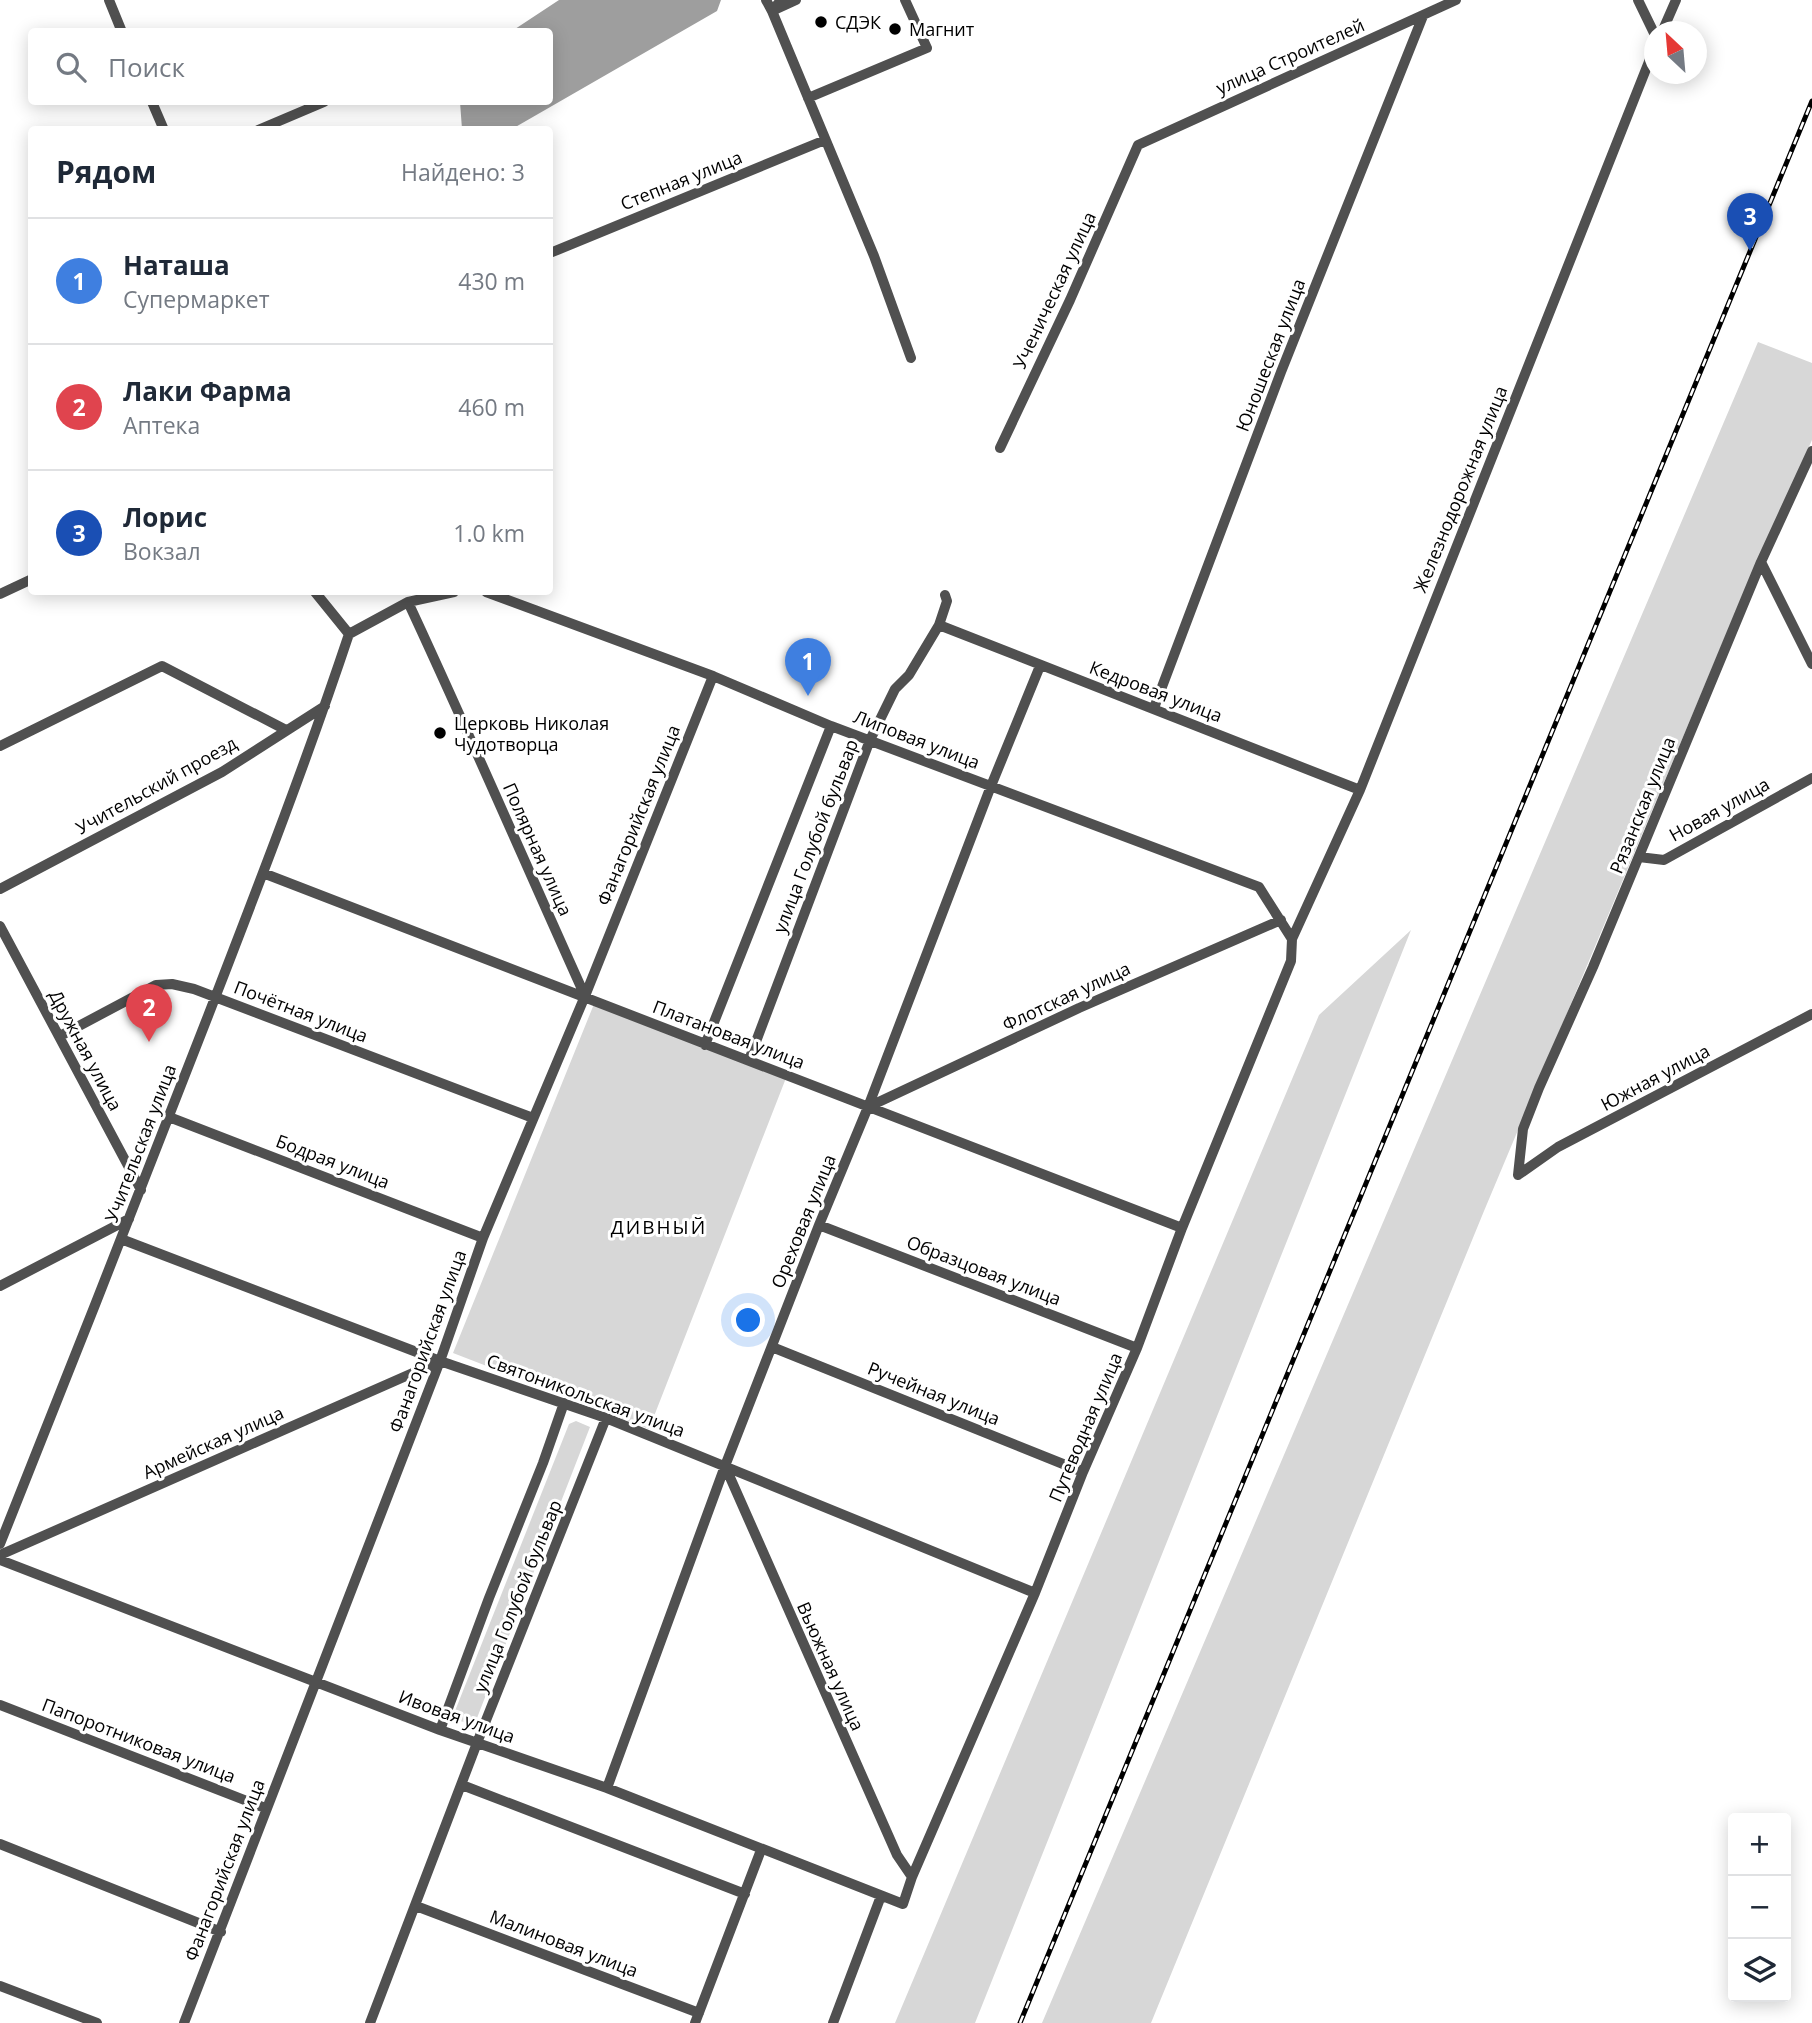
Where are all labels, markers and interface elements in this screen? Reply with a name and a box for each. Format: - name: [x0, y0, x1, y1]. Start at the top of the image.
- place label: СДЭК: [835, 10, 881, 34]
- street label: улица Строителей: [1212, 12, 1368, 100]
- marker: СДЭК: [813, 14, 829, 30]
- place label: Магнит: [909, 17, 975, 41]
- marker: Магнит: [887, 21, 903, 37]
- north arrow: [1644, 21, 1707, 84]
- search box: [28, 28, 553, 105]
- icon: search: [52, 48, 90, 86]
- text: Поиск: [108, 49, 185, 85]
- street label: Степная улица: [617, 145, 745, 215]
- text: Рядом: [56, 151, 156, 192]
- text: Найдено: 3: [401, 156, 525, 188]
- pin: 3: [1727, 193, 1773, 251]
- street label: Ученическая улица: [1007, 208, 1101, 372]
- text: Наташа: [123, 247, 230, 283]
- text: 1: [72, 265, 86, 297]
- text: 430 m: [458, 265, 525, 297]
- street label: Юношеская улица: [1230, 275, 1310, 435]
- text: Супермаркет: [123, 283, 270, 315]
- text: Лаки Фарма: [123, 373, 292, 409]
- street label: Железнодорожная улица: [1408, 382, 1512, 596]
- text: 2: [72, 391, 86, 423]
- text: 460 m: [458, 391, 525, 423]
- text: Аптека: [123, 409, 200, 441]
- text: Лорис: [123, 499, 207, 535]
- text: 3: [72, 517, 86, 549]
- text: 1.0 km: [453, 517, 525, 549]
- text: Вокзал: [123, 535, 201, 567]
- pin: 1: [785, 638, 831, 696]
- street label: Кедровая улица: [1086, 655, 1226, 727]
- street label: Липовая улица: [851, 704, 983, 774]
- place label: Церковь Николая Чудотворца: [454, 711, 609, 756]
- street label: Фанагорийская улица: [591, 721, 685, 909]
- marker: Церковь Николая Чудотворца: [432, 725, 448, 741]
- street label: Учительский проезд: [71, 731, 241, 839]
- street label: Рязанская улица: [1604, 733, 1680, 877]
- street label: улица Голубой бульвар: [767, 736, 863, 936]
- street label: Новая улица: [1665, 772, 1773, 846]
- street label: Полярная улица: [498, 779, 578, 919]
- street label: Флотская улица: [998, 956, 1134, 1036]
- street label: Почётная улица: [231, 974, 371, 1048]
- pin: 2: [126, 984, 172, 1042]
- street label: Дружная улица: [44, 985, 128, 1115]
- street label: Платановая улица: [649, 994, 809, 1074]
- street label: Южная улица: [1596, 1038, 1714, 1116]
- street label: Учительская улица: [99, 1060, 181, 1226]
- street label: Бодрая улица: [273, 1128, 393, 1194]
- street label: Ореховая улица: [765, 1150, 841, 1292]
- district label: ДИВНЫЙ: [611, 1214, 707, 1240]
- street label: Образцовая улица: [903, 1229, 1065, 1311]
- street label: Фанагорийская улица: [383, 1246, 471, 1436]
- your location: [731, 1303, 765, 1337]
- street label: Святоникольская улица: [483, 1348, 689, 1442]
- street label: Путеводная улица: [1043, 1349, 1127, 1505]
- street label: Ручейная улица: [864, 1356, 1004, 1430]
- street label: Армейская улица: [139, 1400, 287, 1484]
- street label: улица Голубой бульвар: [467, 1496, 567, 1696]
- street label: Вьюжная улица: [792, 1598, 870, 1734]
- street label: Ивовая улица: [396, 1684, 518, 1748]
- street label: Папоротниковая улица: [39, 1692, 239, 1788]
- street label: Фанагорийская улица: [178, 1776, 270, 1964]
- map controls: [1728, 1813, 1791, 2002]
- button: +: [1728, 1813, 1791, 1876]
- button: −: [1728, 1876, 1791, 1939]
- street label: Малиновая улица: [486, 1904, 642, 1982]
- button: layers: [1728, 1939, 1791, 2002]

